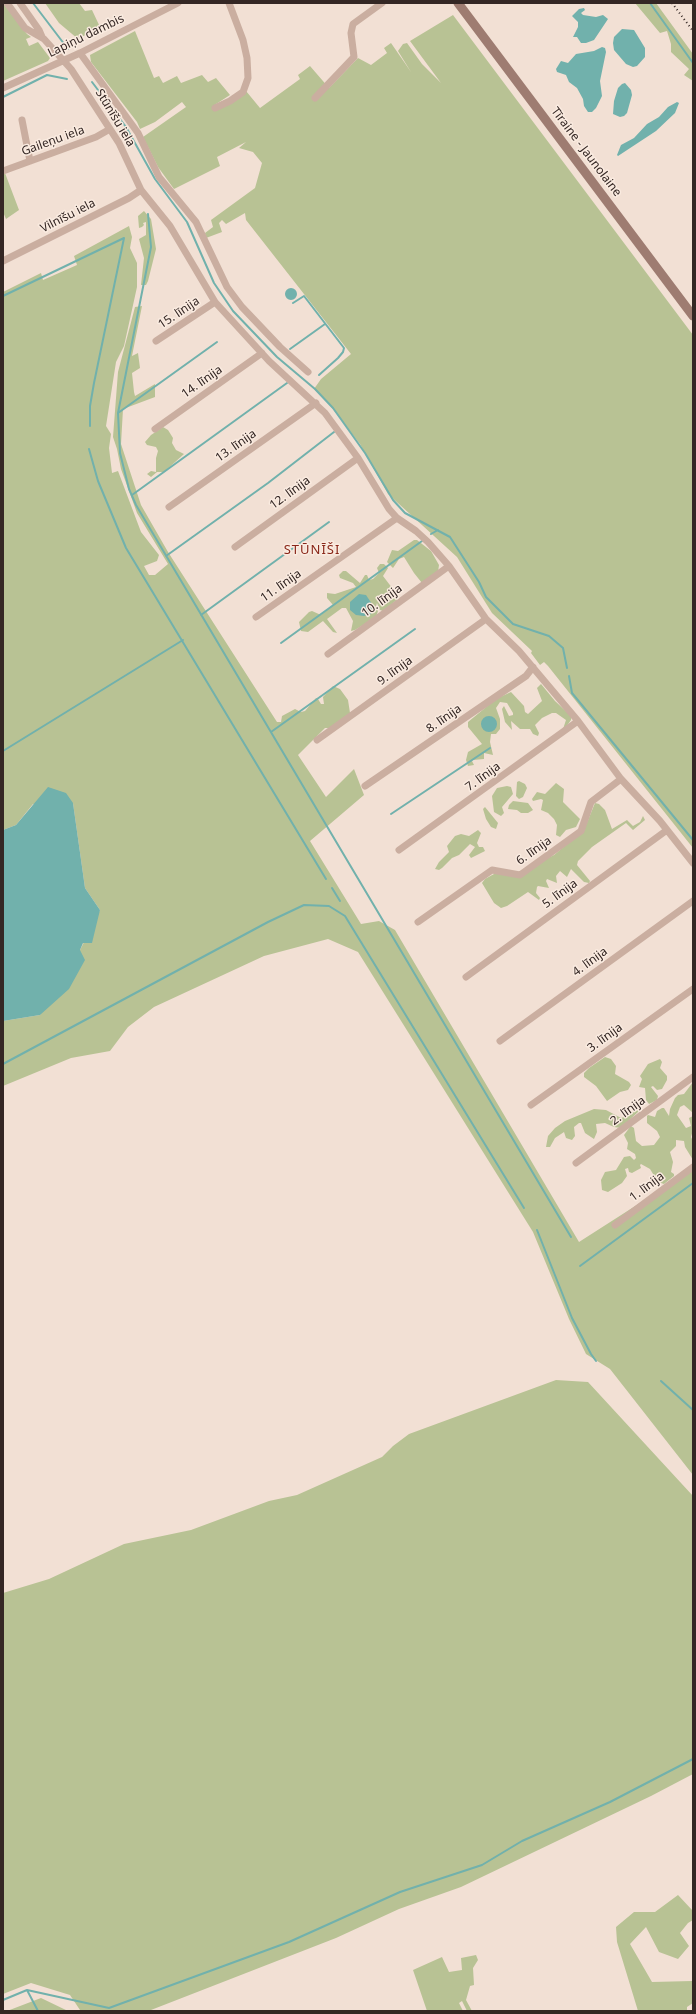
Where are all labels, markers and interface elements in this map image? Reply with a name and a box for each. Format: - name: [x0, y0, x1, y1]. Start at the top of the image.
- street label: Lapiņu dambis: [46, 11, 126, 61]
- street label: Stūnīšu iela: [92, 87, 138, 149]
- street label: Tīraine - Jaunolaine: [548, 105, 624, 199]
- street label: Gaileņu iela: [19, 123, 87, 159]
- street label: Vilnīšu iela: [38, 196, 98, 236]
- street label: 15. līnija: [156, 294, 202, 332]
- street label: 14. līnija: [179, 363, 225, 401]
- street label: 13. līnija: [213, 427, 259, 465]
- street label: 12. līnija: [267, 473, 313, 513]
- district label: STŪNĪŠI: [284, 542, 340, 558]
- street label: 11. līnija: [258, 567, 304, 605]
- street label: 10. līnija: [359, 581, 405, 621]
- street label: 9. līnija: [375, 653, 415, 689]
- street label: 8. līnija: [424, 702, 464, 736]
- street label: 7. līnija: [463, 759, 503, 795]
- street label: 6. līnija: [514, 834, 554, 868]
- street label: 5. līnija: [540, 876, 580, 912]
- street label: 4. līnija: [570, 944, 610, 980]
- street label: 3. līnija: [585, 1020, 625, 1056]
- street label: 2. līnija: [608, 1093, 648, 1129]
- street label: 1. līnija: [627, 1169, 667, 1205]

